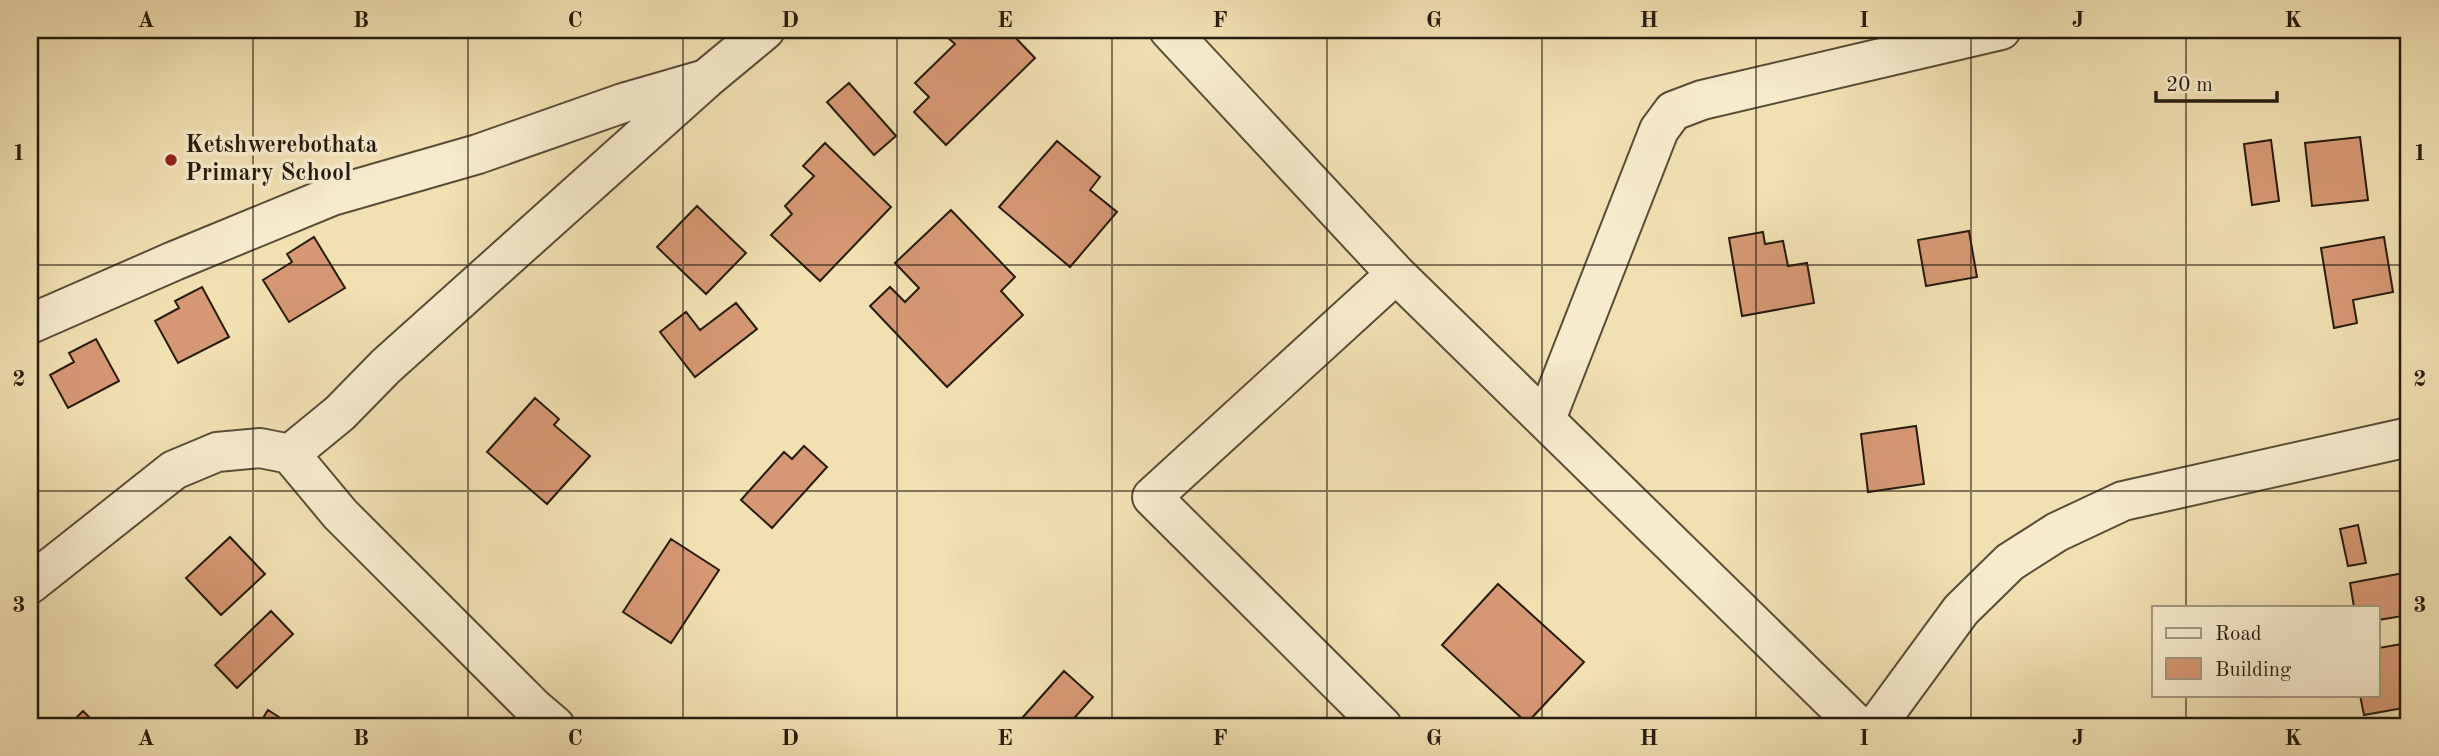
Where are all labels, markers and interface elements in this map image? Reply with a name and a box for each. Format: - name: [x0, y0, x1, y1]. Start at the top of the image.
- text: A: [137, 9, 155, 32]
- text: B: [353, 9, 369, 32]
- text: C: [567, 9, 583, 32]
- text: D: [781, 9, 799, 32]
- text: E: [997, 9, 1013, 32]
- text: F: [1212, 9, 1228, 32]
- text: G: [1426, 9, 1442, 32]
- text: H: [1640, 9, 1658, 32]
- text: I: [1859, 9, 1869, 32]
- text: J: [2072, 9, 2084, 32]
- text: K: [2284, 9, 2302, 32]
- scale bar: [2156, 60, 2276, 104]
- text: 20 m: [2166, 75, 2213, 96]
- place label: Ketshwerebothata Primary School: [185, 134, 378, 186]
- text: 1: [12, 142, 26, 165]
- text: 1: [2413, 142, 2427, 165]
- marker: Ketshwerebothata Primary School: [163, 152, 179, 168]
- text: 2: [12, 368, 26, 391]
- text: 2: [2413, 368, 2427, 391]
- text: 3: [12, 594, 26, 617]
- text: 3: [2413, 594, 2427, 617]
- legend: [2152, 606, 2380, 696]
- text: Road: [2215, 624, 2262, 645]
- text: Building: [2215, 660, 2292, 681]
- text: A: [137, 727, 155, 750]
- text: B: [353, 727, 369, 750]
- text: C: [567, 727, 583, 750]
- text: D: [781, 727, 799, 750]
- text: E: [997, 727, 1013, 750]
- text: F: [1212, 727, 1228, 750]
- text: G: [1426, 727, 1442, 750]
- text: H: [1640, 727, 1658, 750]
- text: I: [1859, 727, 1869, 750]
- text: J: [2072, 727, 2084, 750]
- text: K: [2284, 727, 2302, 750]

